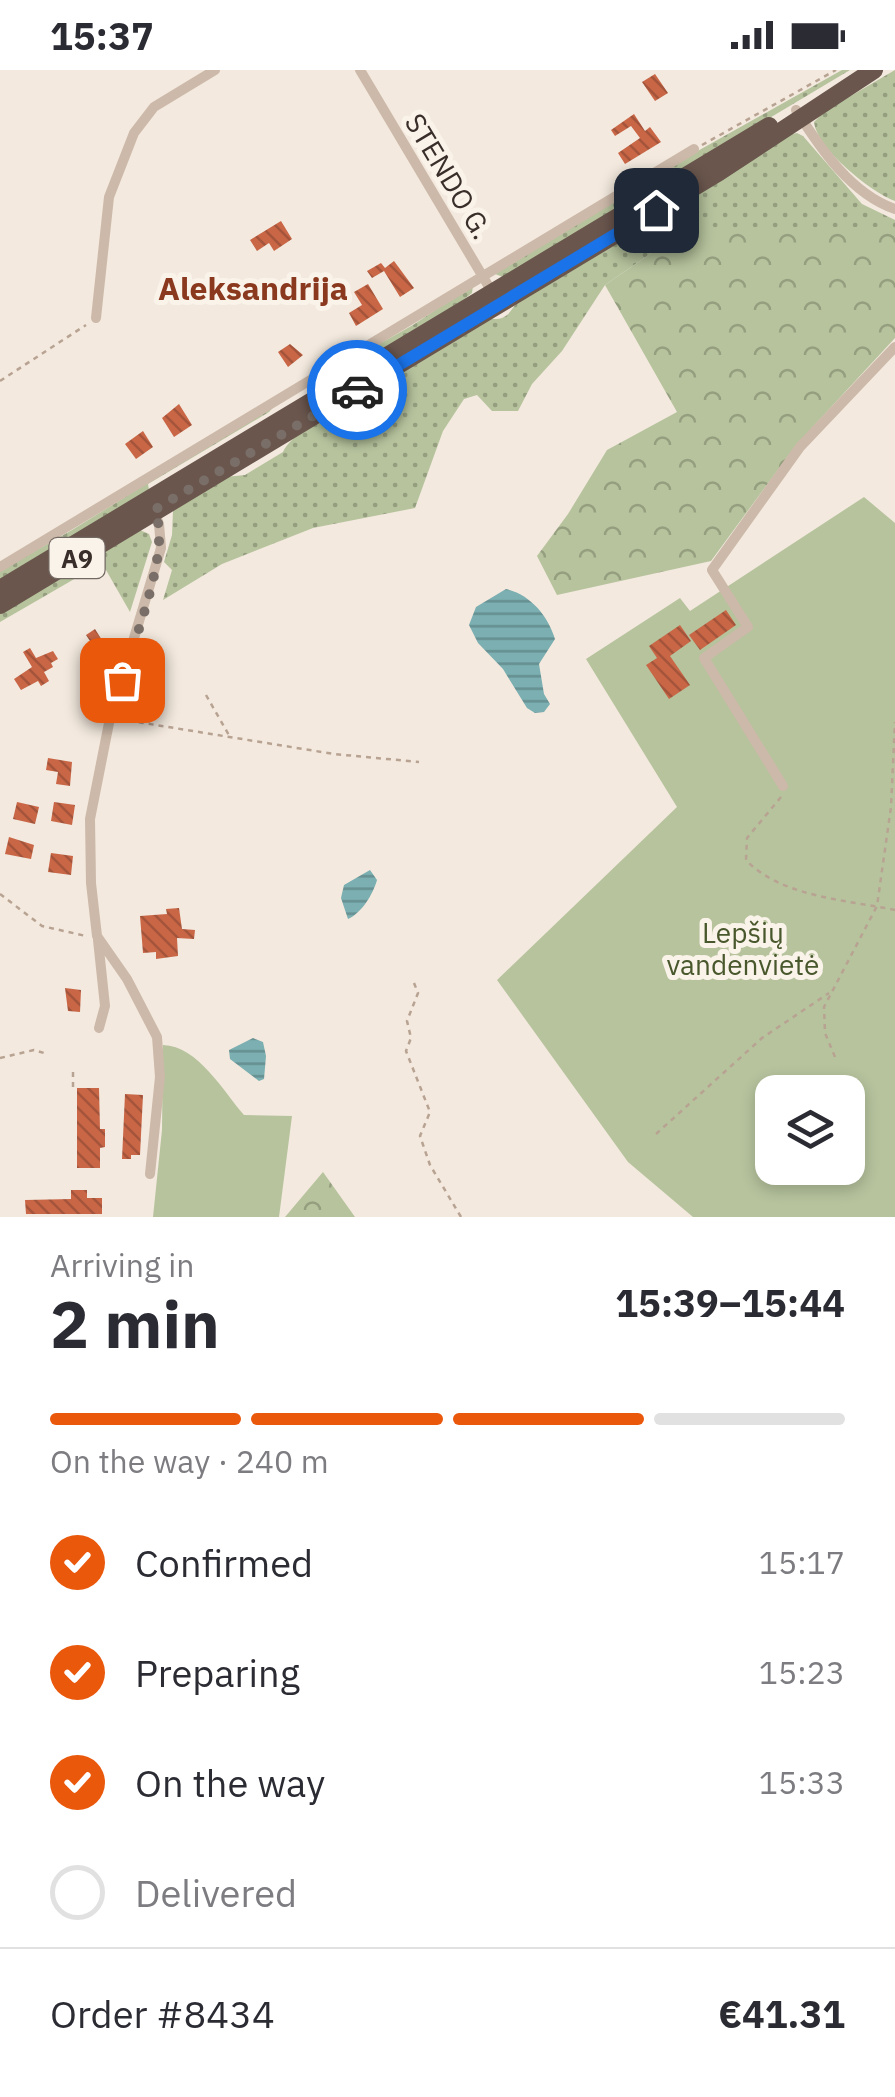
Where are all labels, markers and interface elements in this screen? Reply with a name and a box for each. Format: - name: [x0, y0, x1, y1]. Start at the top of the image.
- text: 15:37: [50, 11, 154, 60]
- street label: STENDO G.: [397, 106, 501, 246]
- pin: [614, 168, 699, 253]
- icon: home: [629, 183, 684, 238]
- district label: Aleksandrija: [158, 267, 348, 309]
- courier: [307, 340, 407, 440]
- icon: car: [330, 363, 385, 418]
- road number: A9: [50, 538, 104, 578]
- pin: [80, 638, 165, 723]
- icon: bag: [95, 653, 150, 708]
- park label: Lepšių vandenvietė: [667, 914, 819, 983]
- map controls: [755, 1075, 865, 1185]
- button: layers: [755, 1075, 865, 1185]
- text: Arriving in: [50, 1244, 195, 1286]
- text: 15:39–15:44: [615, 1278, 845, 1327]
- text: 2 min: [50, 1281, 220, 1366]
- text: On the way · 240 m: [50, 1440, 329, 1482]
- icon: check: [50, 1535, 105, 1590]
- text: Confirmed: [135, 1538, 313, 1587]
- text: 15:17: [759, 1541, 845, 1583]
- icon: check: [50, 1645, 105, 1700]
- text: Preparing: [135, 1648, 300, 1697]
- text: 15:23: [759, 1651, 845, 1693]
- icon: check: [50, 1755, 105, 1810]
- text: On the way: [135, 1758, 325, 1807]
- text: 15:33: [759, 1761, 845, 1803]
- text: Delivered: [135, 1868, 297, 1917]
- text: Order #8434: [50, 1989, 275, 2038]
- text: €41.31: [718, 1989, 845, 2038]

